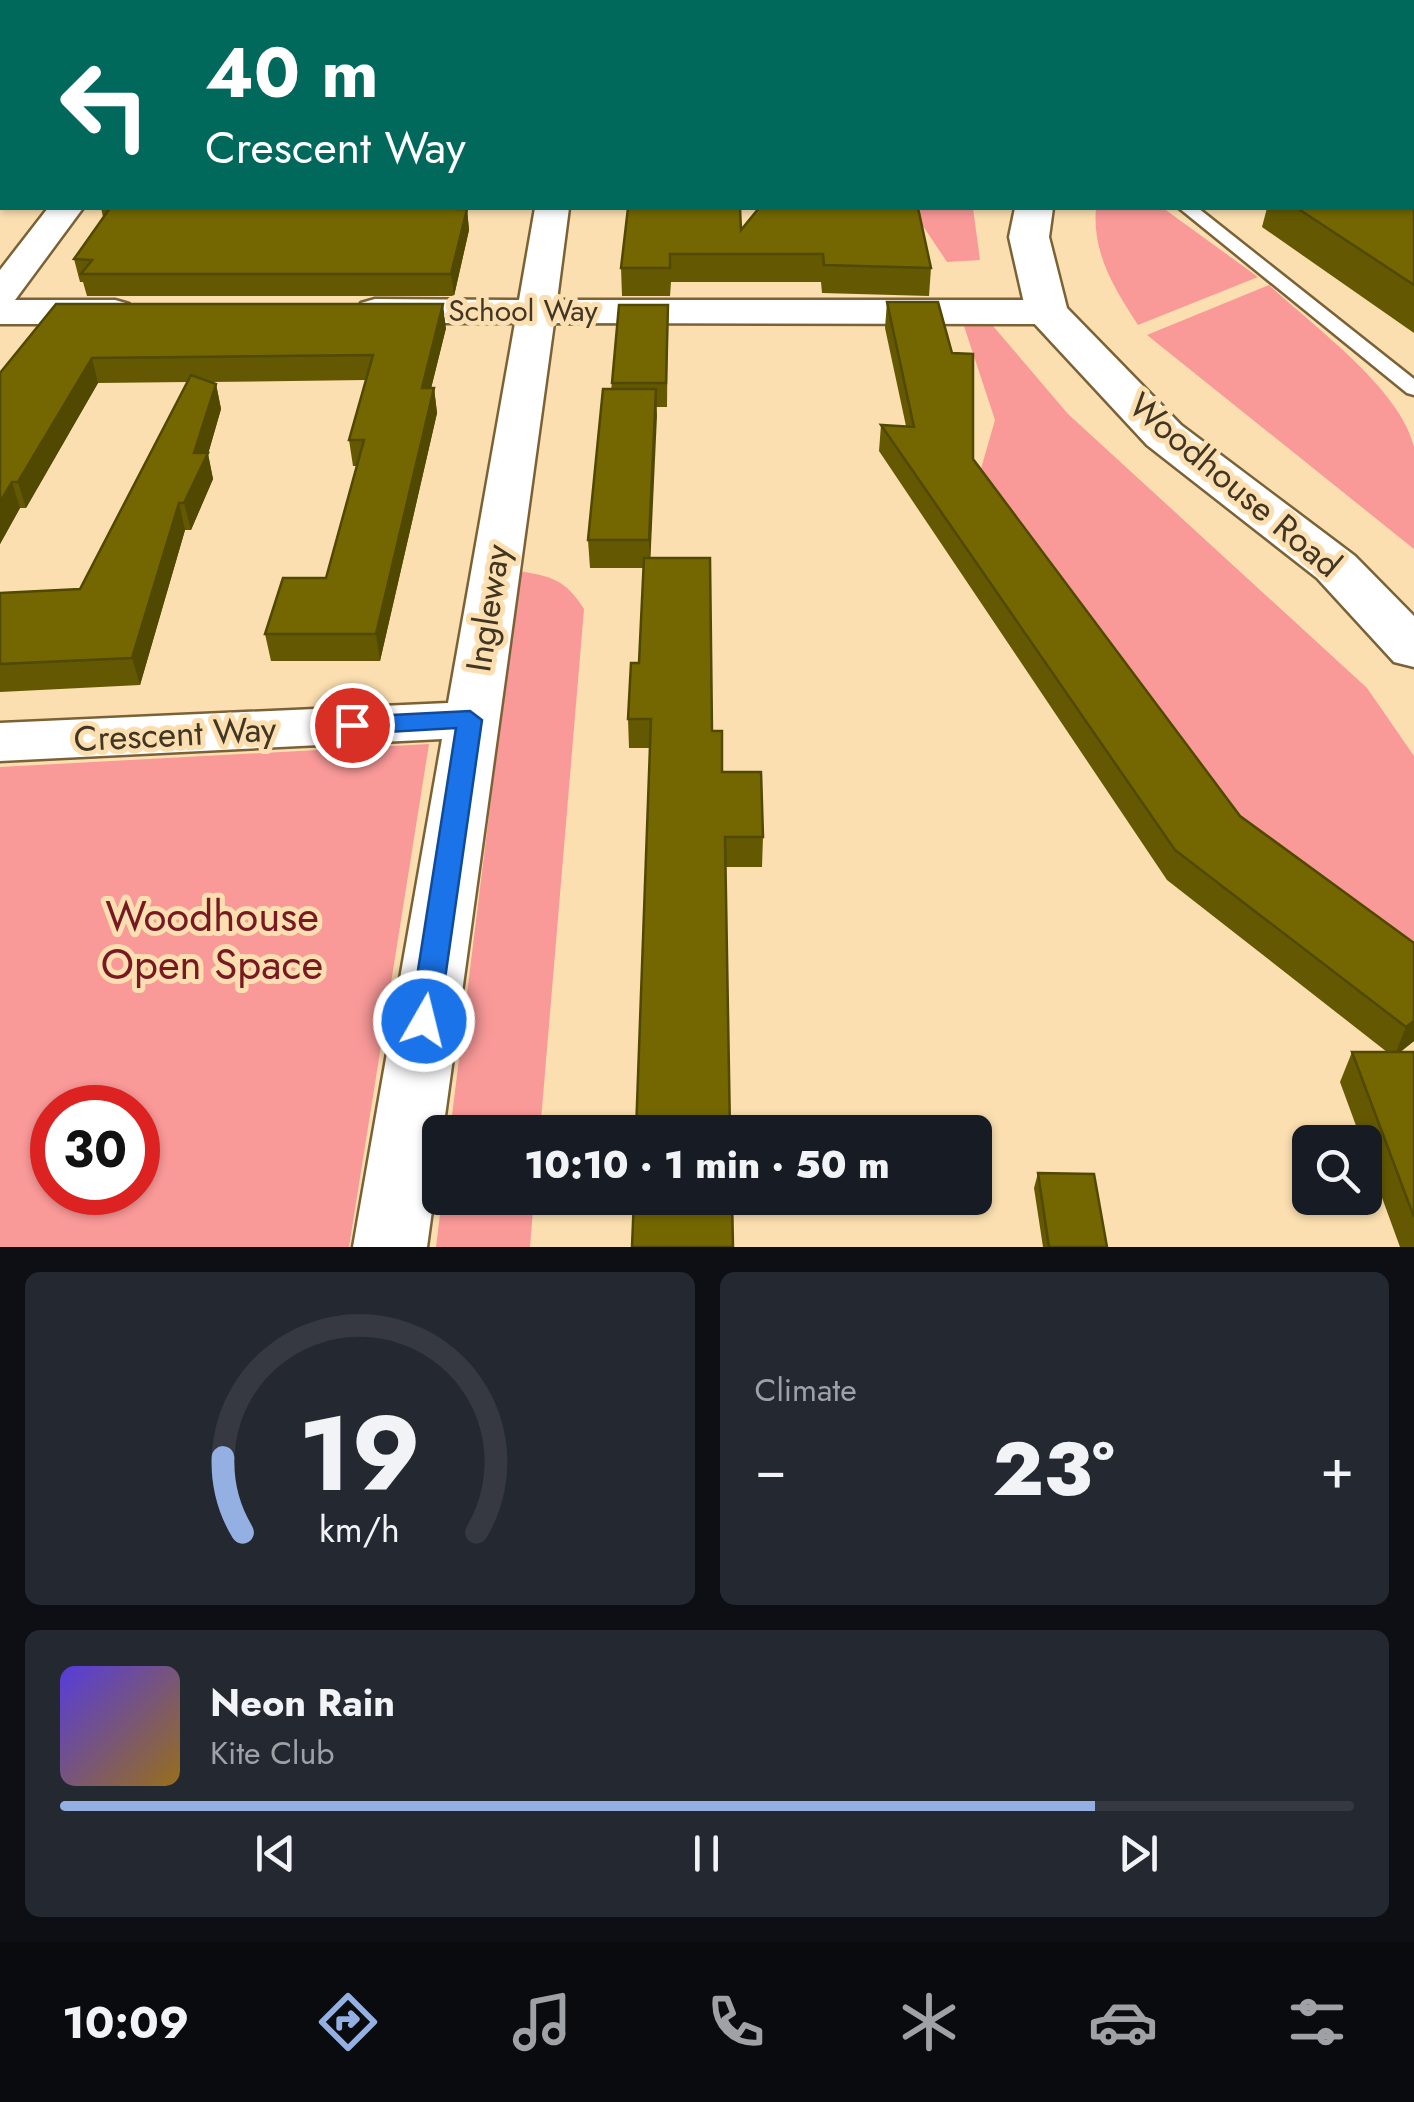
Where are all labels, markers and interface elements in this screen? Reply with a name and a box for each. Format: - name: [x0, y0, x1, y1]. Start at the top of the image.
- text: 40 m: [205, 22, 379, 123]
- icon: left: [40, 40, 170, 170]
- text: Crescent Way: [205, 115, 466, 180]
- street label: School Way: [448, 289, 598, 332]
- street label: Woodhouse Road: [1118, 381, 1352, 589]
- street label: Ingleway: [453, 540, 523, 675]
- pin: [310, 683, 395, 768]
- icon: arrive: [325, 698, 380, 753]
- street label: Crescent Way: [72, 704, 278, 764]
- park label: Woodhouse Open Space: [101, 886, 323, 995]
- position arrow: [372, 969, 476, 1073]
- speed limit sign: 30: [30, 1085, 160, 1215]
- map controls: [1292, 1125, 1382, 1215]
- button: search: [1292, 1125, 1382, 1215]
- text: 10:10 · 1 min · 50 m: [524, 1137, 890, 1192]
- text: Climate: [755, 1367, 857, 1413]
- text: 19: [298, 1379, 421, 1529]
- text: 23°: [993, 1415, 1115, 1523]
- text: −: [755, 1429, 787, 1509]
- text: +: [1320, 1429, 1354, 1509]
- text: km/h: [319, 1504, 400, 1555]
- text: Neon Rain: [210, 1675, 395, 1730]
- text: Kite Club: [210, 1730, 334, 1776]
- icon: previous: [248, 1826, 303, 1881]
- icon: pause: [679, 1826, 734, 1881]
- icon: next: [1111, 1826, 1166, 1881]
- icon: directions: [313, 1987, 383, 2057]
- icon: music: [507, 1987, 577, 2057]
- icon: phone: [701, 1987, 771, 2057]
- icon: climate: [894, 1987, 964, 2057]
- icon: car: [1088, 1987, 1158, 2057]
- icon: filters: [1282, 1987, 1352, 2057]
- text: 10:09: [62, 1990, 189, 2055]

